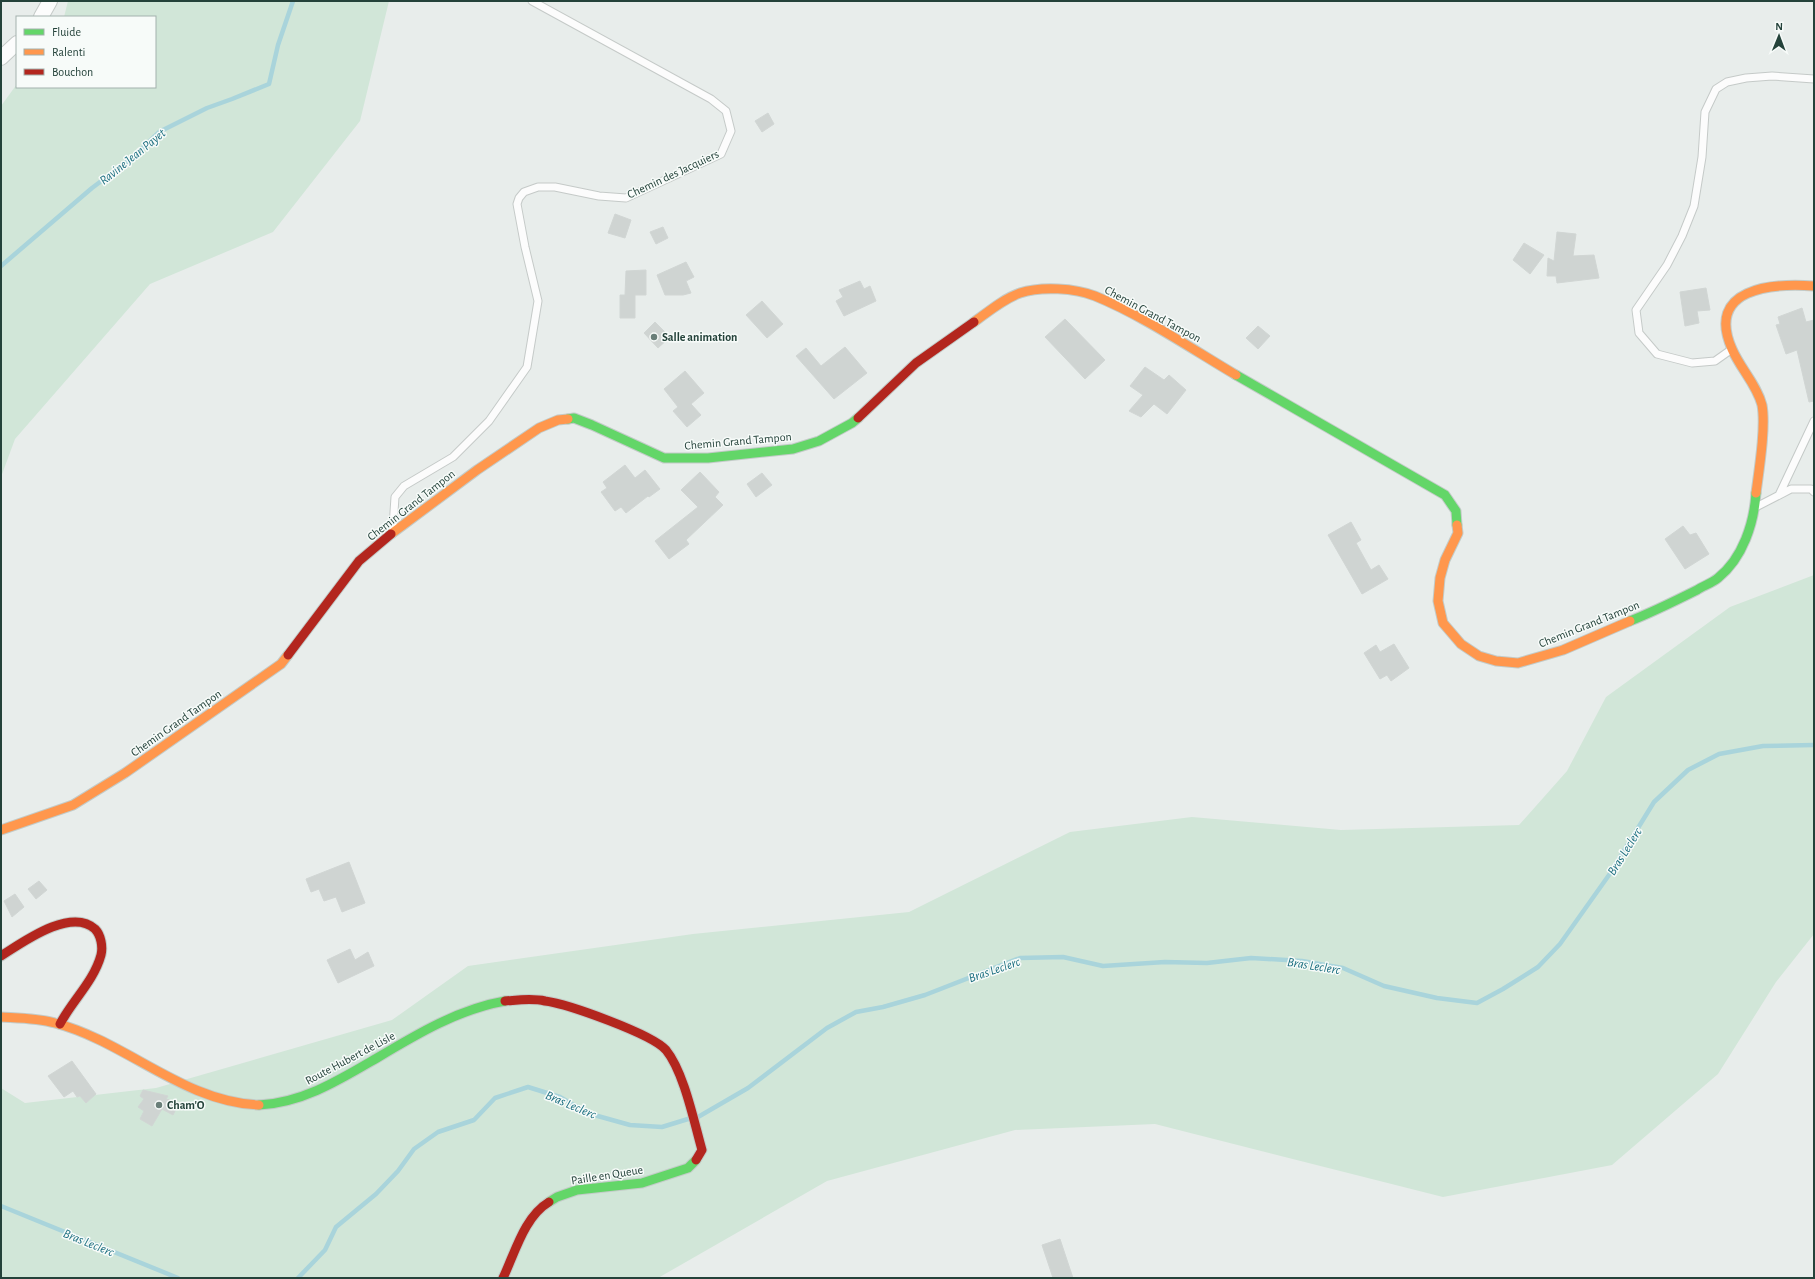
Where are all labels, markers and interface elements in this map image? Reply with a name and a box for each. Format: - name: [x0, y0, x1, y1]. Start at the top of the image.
- legend: [16, 16, 156, 88]
- north arrow: [1759, 16, 1799, 56]
- text: N: [1775, 21, 1783, 32]
- text: Fluide: [52, 26, 81, 38]
- text: Ralenti: [52, 46, 85, 58]
- text: Bouchon: [52, 66, 93, 78]
- water label: Ravine Jean Payet: [97, 126, 169, 188]
- street label: Chemin des Jacquiers: [625, 148, 721, 200]
- street label: Chemin Grand Tampon: [1103, 283, 1203, 345]
- place label: Salle animation: [662, 331, 737, 343]
- marker: Salle animation: [649, 332, 659, 342]
- street label: Chemin Grand Tampon: [684, 430, 792, 452]
- street label: Chemin Grand Tampon: [365, 467, 457, 543]
- street label: Chemin Grand Tampon: [1537, 598, 1641, 650]
- street label: Chemin Grand Tampon: [129, 687, 223, 759]
- water label: Bras Leclerc: [1606, 825, 1645, 878]
- water label: Bras Leclerc: [967, 955, 1022, 985]
- water label: Bras Leclerc: [1286, 956, 1342, 977]
- street label: Route Hubert de Lisle: [303, 1029, 397, 1087]
- water label: Bras Leclerc: [543, 1089, 598, 1122]
- place label: Cham'O: [167, 1099, 205, 1111]
- marker: Cham'O: [154, 1100, 164, 1110]
- street label: Paille en Queue: [570, 1163, 644, 1188]
- water label: Bras Leclerc: [61, 1227, 116, 1260]

